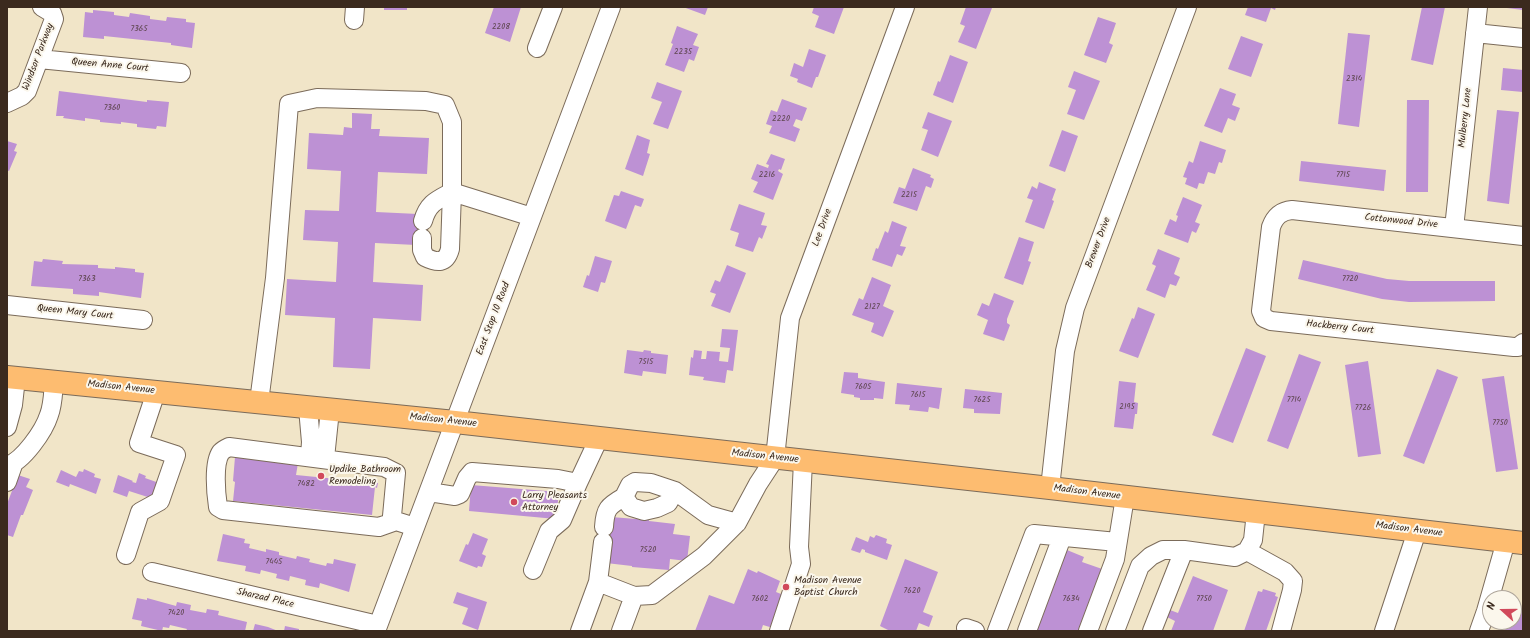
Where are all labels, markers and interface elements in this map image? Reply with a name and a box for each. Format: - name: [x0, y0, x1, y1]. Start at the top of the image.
- street label: Windsor Parkway: [21, 22, 57, 92]
- house number: 2208: [492, 23, 510, 33]
- house number: 7365: [131, 25, 147, 35]
- house number: 2235: [674, 48, 692, 58]
- street label: Queen Anne Court: [71, 57, 149, 75]
- house number: 2314: [1346, 75, 1362, 85]
- street label: Mulberry Lane: [1457, 87, 1475, 149]
- house number: 7360: [104, 104, 120, 114]
- house number: 2220: [772, 115, 790, 125]
- house number: 2216: [759, 171, 775, 181]
- house number: 7715: [1336, 171, 1350, 181]
- house number: 2215: [901, 191, 917, 201]
- street label: Lee Drive: [811, 207, 835, 249]
- street label: Cottonwood Drive: [1364, 212, 1438, 232]
- street label: Brewer Drive: [1084, 216, 1114, 270]
- house number: 7363: [78, 275, 96, 285]
- house number: 7720: [1342, 275, 1358, 285]
- street label: East Stop 10 Road: [475, 281, 513, 357]
- street label: Queen Mary Court: [36, 303, 114, 323]
- house number: 2127: [864, 303, 880, 313]
- street label: Hackberry Court: [1306, 318, 1374, 338]
- house number: 7515: [639, 358, 653, 368]
- street label: Madison Avenue: [87, 379, 155, 397]
- house number: 7605: [855, 383, 871, 393]
- house number: 7615: [911, 391, 925, 401]
- house number: 7625: [973, 396, 991, 406]
- house number: 7714: [1287, 396, 1301, 406]
- house number: 2195: [1119, 403, 1135, 413]
- house number: 7726: [1355, 404, 1371, 414]
- street label: Madison Avenue: [409, 412, 477, 430]
- house number: 7750: [1492, 419, 1508, 429]
- street label: Madison Avenue: [731, 448, 799, 466]
- place label: Updike Bathroom Remodeling: [329, 464, 401, 488]
- marker: Updike Bathroom Remodeling: [316, 471, 326, 481]
- house number: 7482: [297, 480, 315, 490]
- street label: Madison Avenue: [1053, 483, 1121, 503]
- place label: Larry Pleasants Attorney: [522, 490, 587, 514]
- marker: Larry Pleasants Attorney: [509, 497, 519, 507]
- street label: Madison Avenue: [1375, 520, 1443, 540]
- house number: 7520: [640, 546, 656, 556]
- house number: 7445: [266, 558, 282, 568]
- place label: Madison Avenue Baptist Church: [794, 575, 862, 598]
- marker: Madison Avenue Baptist Church: [781, 582, 791, 592]
- street label: Sharzad Place: [235, 587, 295, 611]
- house number: 7620: [904, 587, 920, 597]
- north arrow: [1482, 590, 1522, 630]
- house number: 7602: [752, 595, 768, 605]
- house number: 7634: [1062, 595, 1080, 605]
- house number: 7750: [1196, 595, 1212, 605]
- text: N: [1482, 600, 1501, 613]
- house number: 7420: [168, 609, 184, 619]

